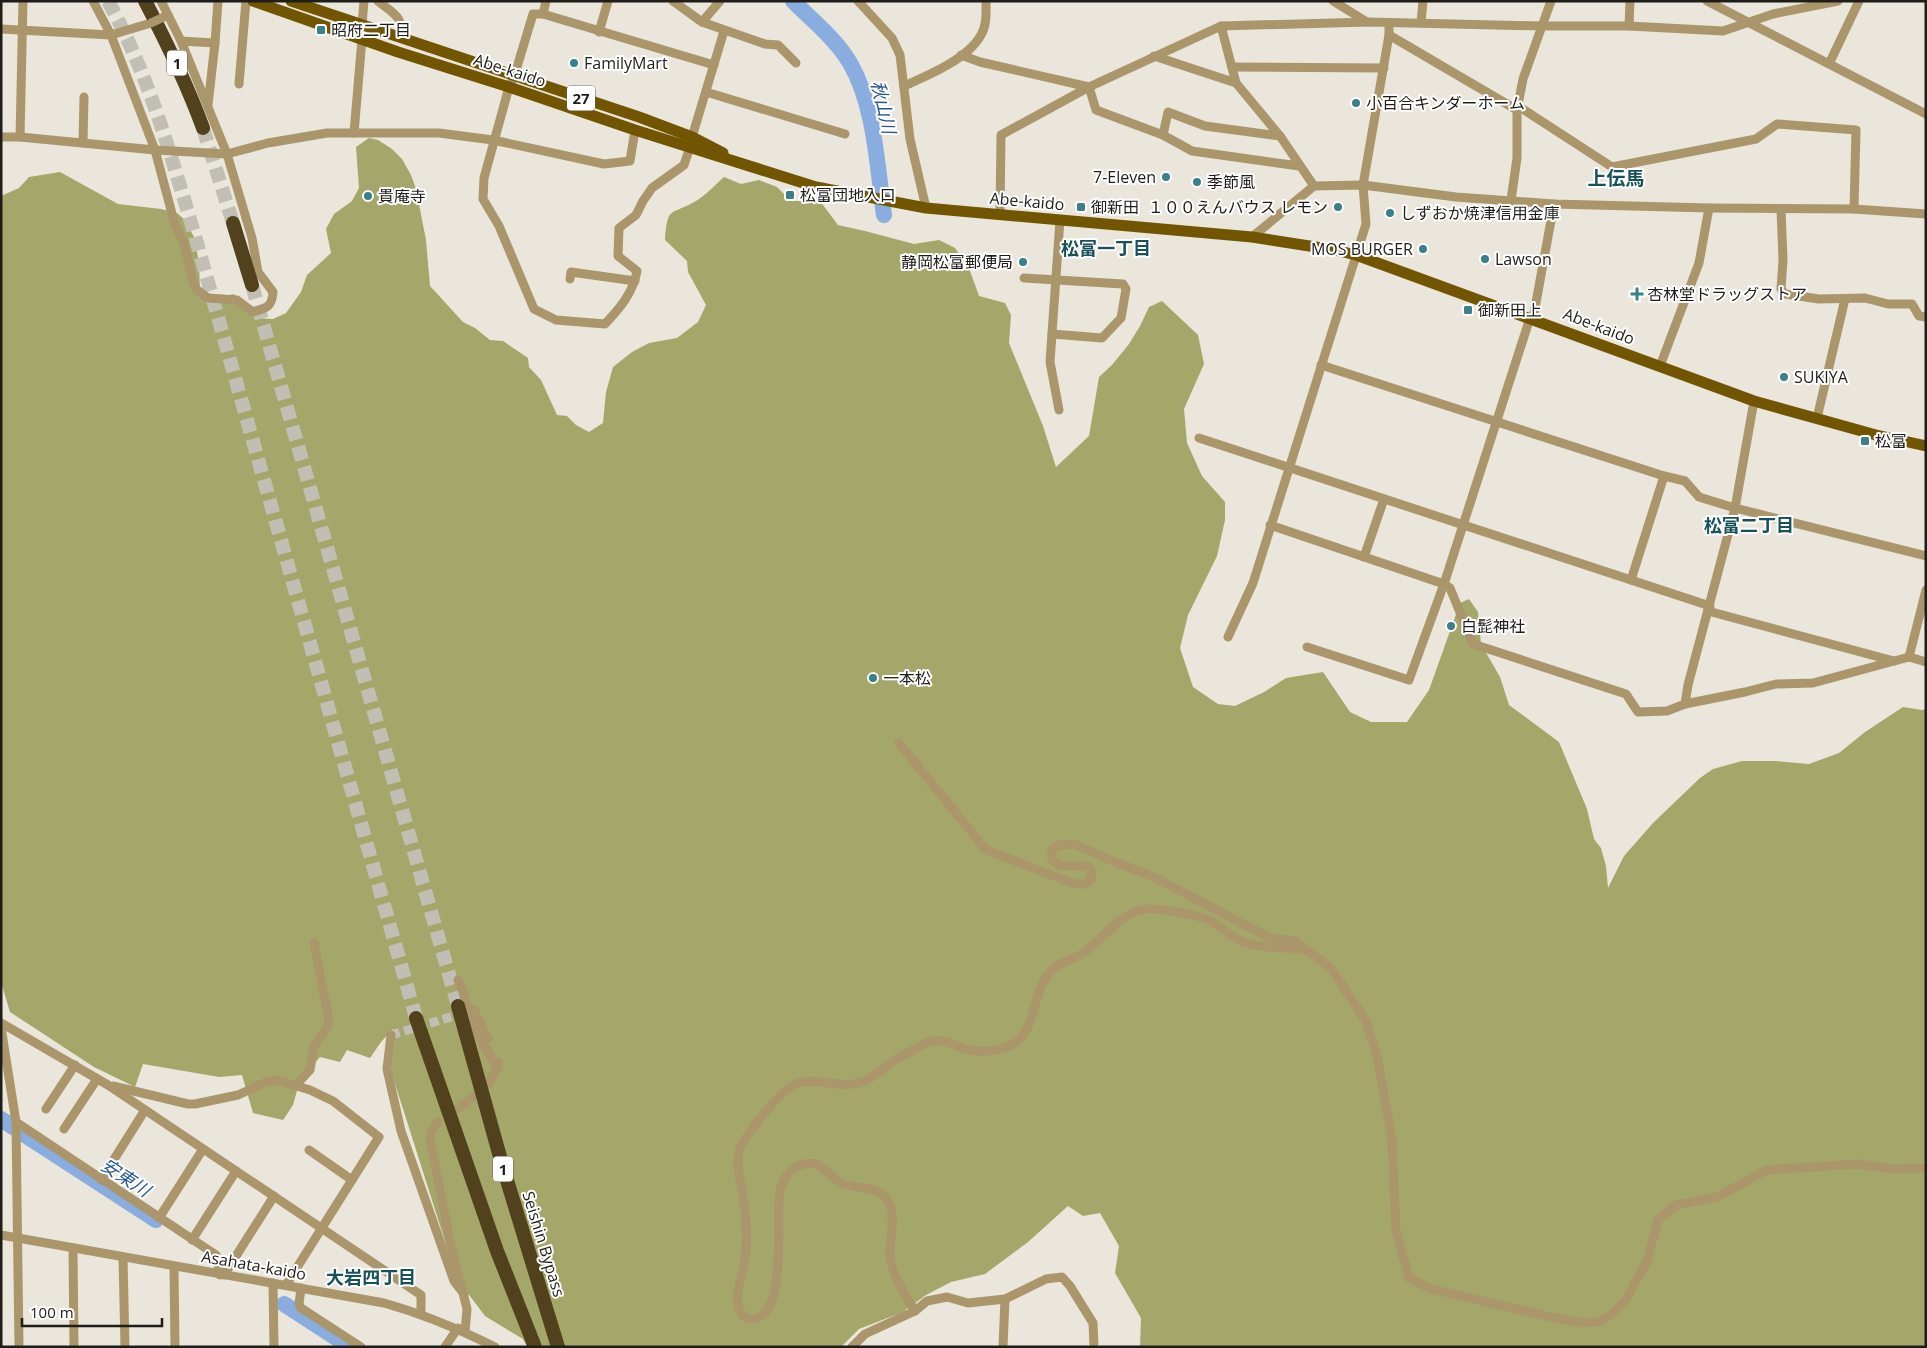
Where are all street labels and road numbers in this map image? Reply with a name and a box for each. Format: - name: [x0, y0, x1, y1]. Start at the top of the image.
- street label: Abe-kaido: [471, 48, 549, 92]
- road number: 1: [167, 50, 187, 76]
- road number: 27: [567, 86, 595, 110]
- street label: Abe-kaido: [989, 187, 1065, 215]
- street label: Abe-kaido: [1560, 302, 1638, 350]
- road number: 1: [493, 1156, 513, 1182]
- street label: Seishin Bypass: [517, 1188, 571, 1300]
- street label: Asahata-kaido: [200, 1245, 308, 1285]

